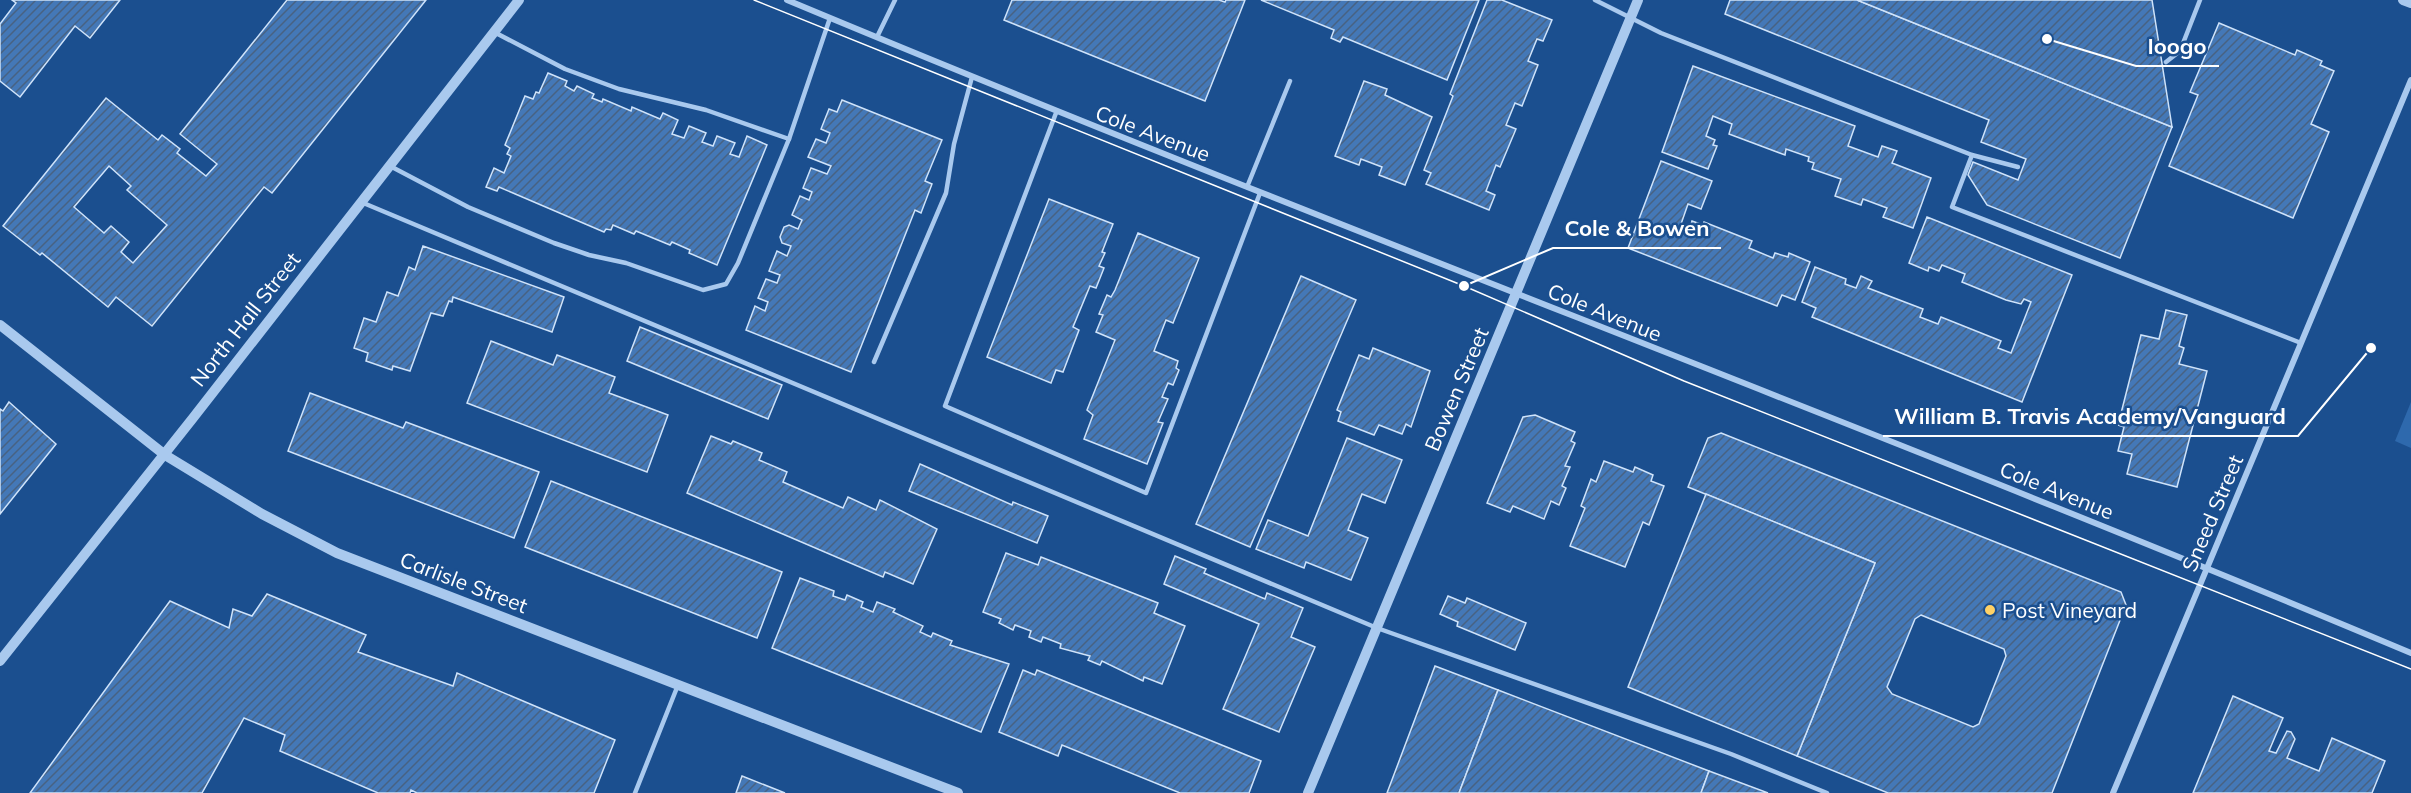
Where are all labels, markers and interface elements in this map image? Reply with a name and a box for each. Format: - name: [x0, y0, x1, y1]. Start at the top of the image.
- callout: Ioogo: [2136, 26, 2219, 66]
- text: Ioogo: [2147, 32, 2207, 60]
- street label: Cole Avenue: [1092, 99, 1214, 167]
- callout: Cole & Bowen: [1553, 208, 1721, 248]
- text: Cole & Bowen: [1565, 214, 1709, 242]
- street label: North Hall Street: [185, 247, 305, 391]
- street label: Cole Avenue: [1544, 277, 1666, 347]
- street label: Bowen Street: [1418, 323, 1494, 455]
- callout: William B. Travis Academy/Vanguard: [1883, 396, 2298, 436]
- text: William B. Travis Academy/Vanguard: [1894, 402, 2286, 430]
- street label: Sneed Street: [2176, 451, 2248, 575]
- street label: Cole Avenue: [1996, 455, 2118, 525]
- street label: Carlisle Street: [396, 546, 532, 618]
- place label: Post Vineyard: [2002, 597, 2137, 623]
- marker: Post Vineyard: [1983, 603, 1997, 617]

